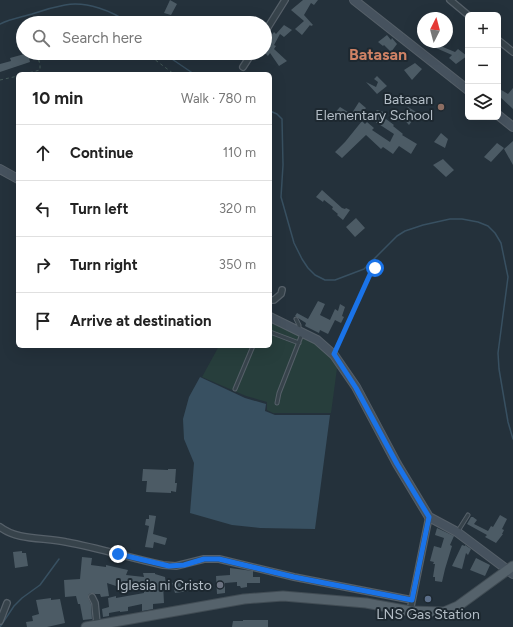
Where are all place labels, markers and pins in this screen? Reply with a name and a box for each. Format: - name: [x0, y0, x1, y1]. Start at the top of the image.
- place label: Batasan Elementary School: [315, 91, 433, 124]
- marker: Batasan Elementary School: [436, 102, 446, 112]
- place label: Iglesia ni Cristo: [116, 577, 212, 594]
- marker: Iglesia ni Cristo: [215, 580, 225, 590]
- marker: LNS Gas Station: [423, 594, 433, 604]
- place label: LNS Gas Station: [376, 606, 480, 623]

